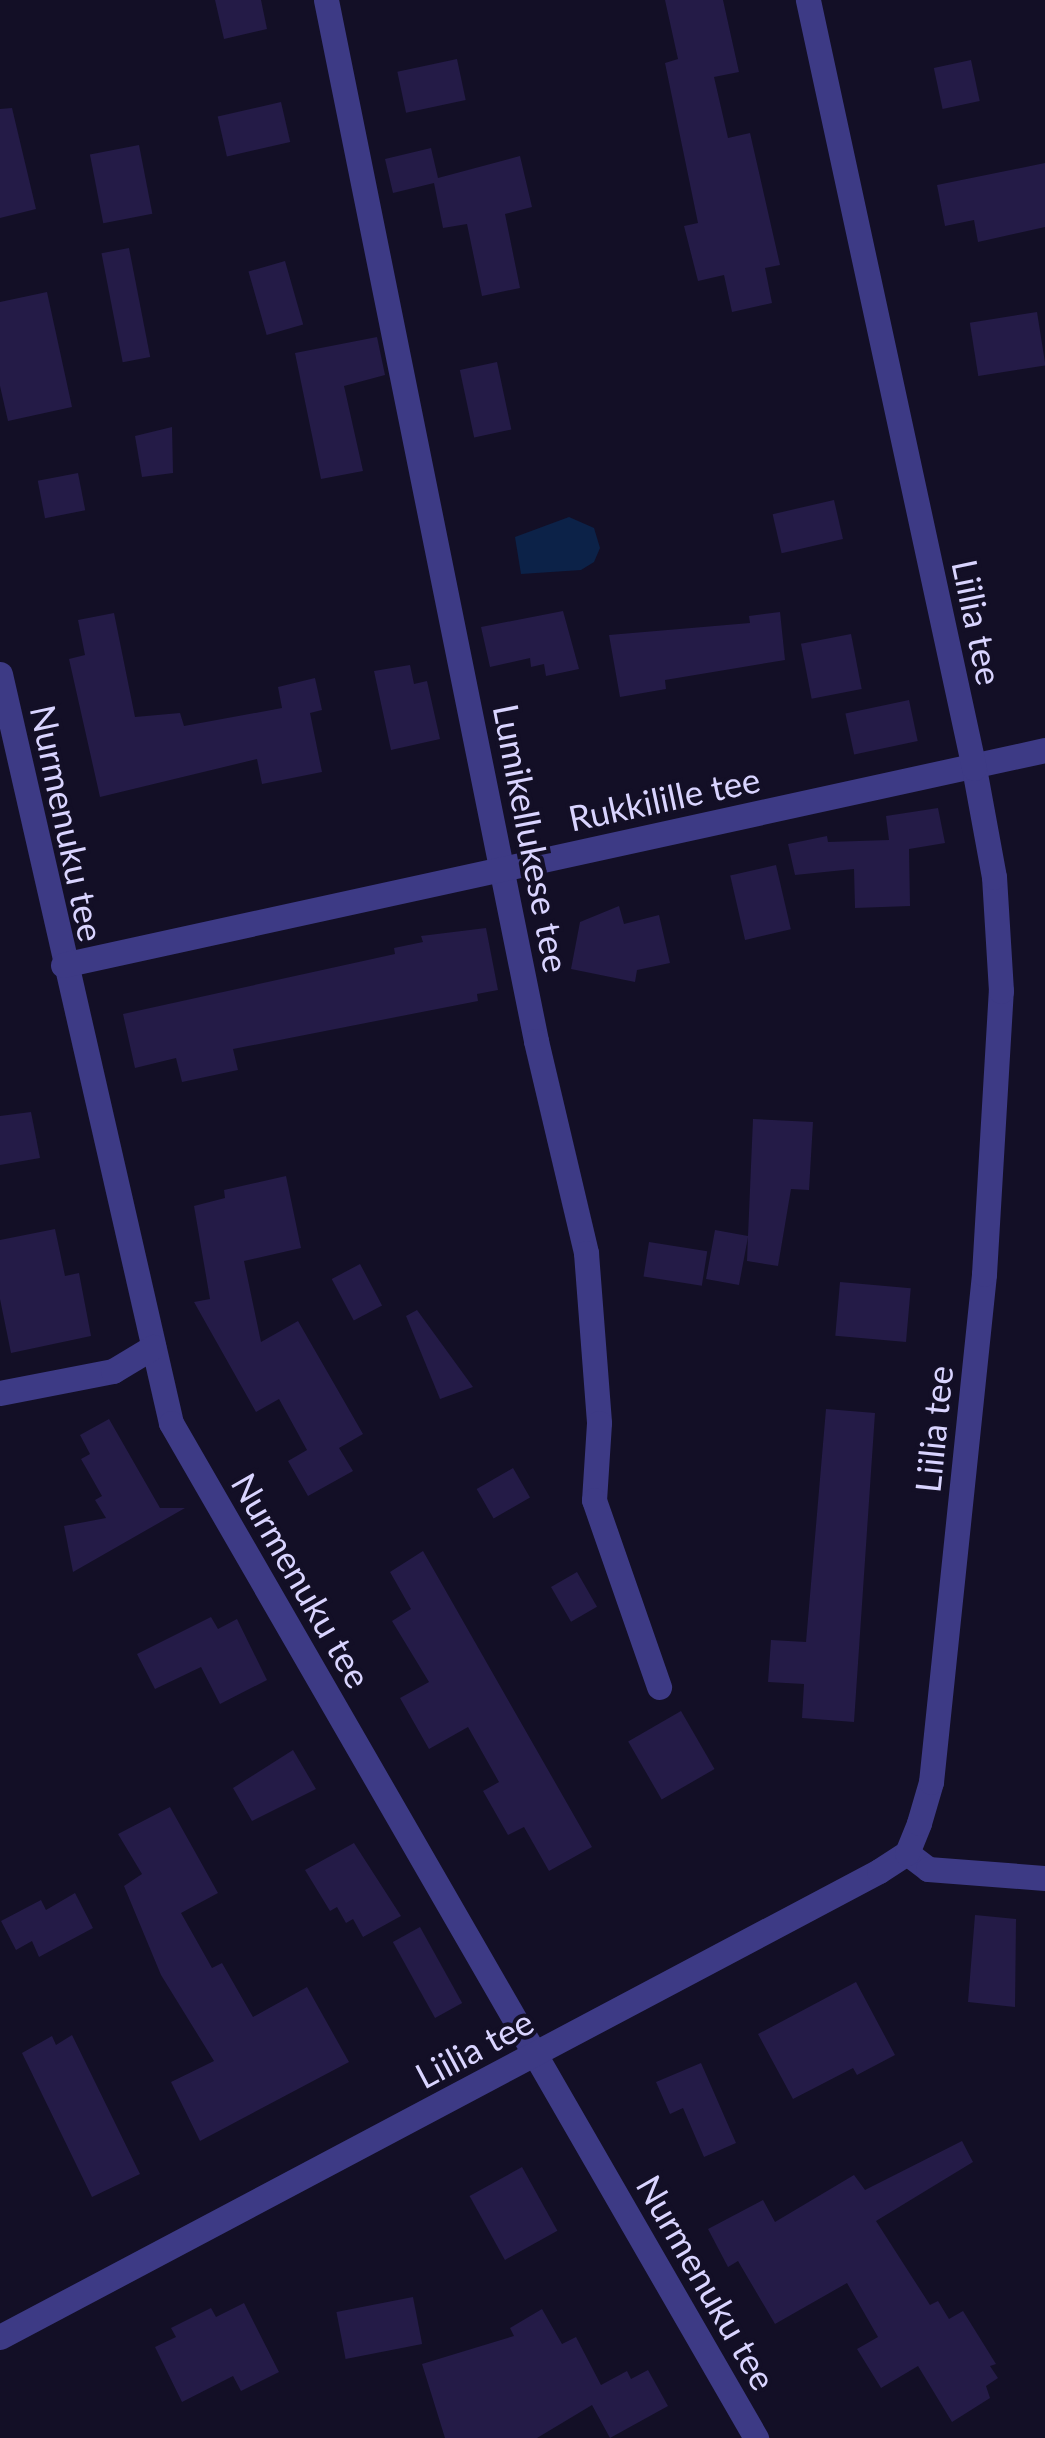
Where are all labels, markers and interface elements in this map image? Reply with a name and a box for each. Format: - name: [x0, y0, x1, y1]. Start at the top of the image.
- street label: Liilia tee: [944, 555, 1012, 689]
- street label: Lumikellukese tee: [485, 700, 579, 976]
- street label: Nurmenuku tee: [22, 701, 114, 945]
- street label: Rukkilille tee: [564, 757, 764, 839]
- street label: Liilia tee: [905, 1364, 961, 1494]
- street label: Nurmenuku tee: [224, 1465, 380, 1695]
- street label: Liilia tee: [408, 2000, 540, 2096]
- street label: Nurmenuku tee: [629, 2167, 785, 2397]

